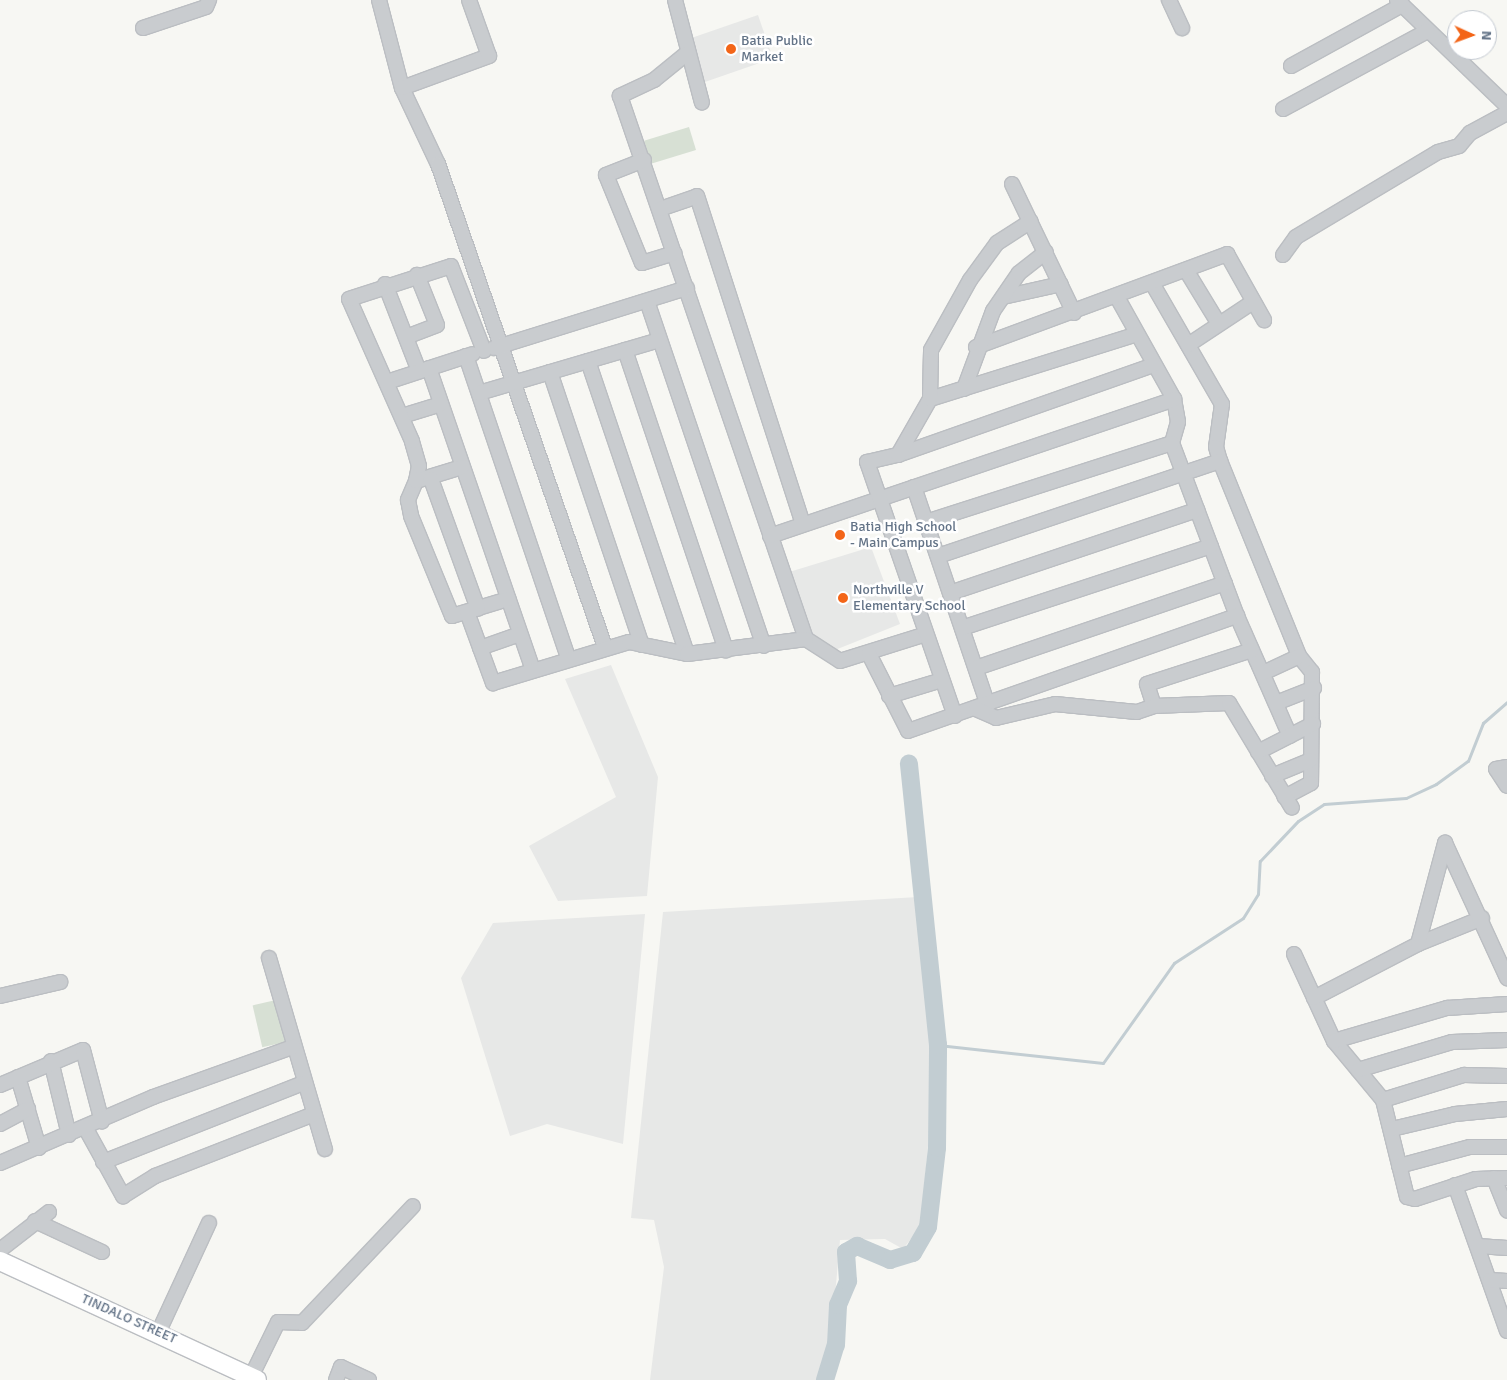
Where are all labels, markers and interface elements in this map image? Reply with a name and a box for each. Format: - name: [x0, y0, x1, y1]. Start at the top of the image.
- north arrow: [1447, 10, 1497, 60]
- text: N: [1478, 30, 1495, 41]
- place label: Batia Public Market: [741, 33, 813, 65]
- marker: Batia Public Market: [725, 43, 737, 55]
- place label: Batia High School - Main Campus: [850, 519, 956, 552]
- marker: Batia High School - Main Campus: [834, 529, 846, 541]
- place label: Northville V Elementary School: [853, 582, 966, 614]
- marker: Northville V Elementary School: [837, 592, 849, 604]
- street label: TINDALO STREET: [79, 1290, 179, 1348]

